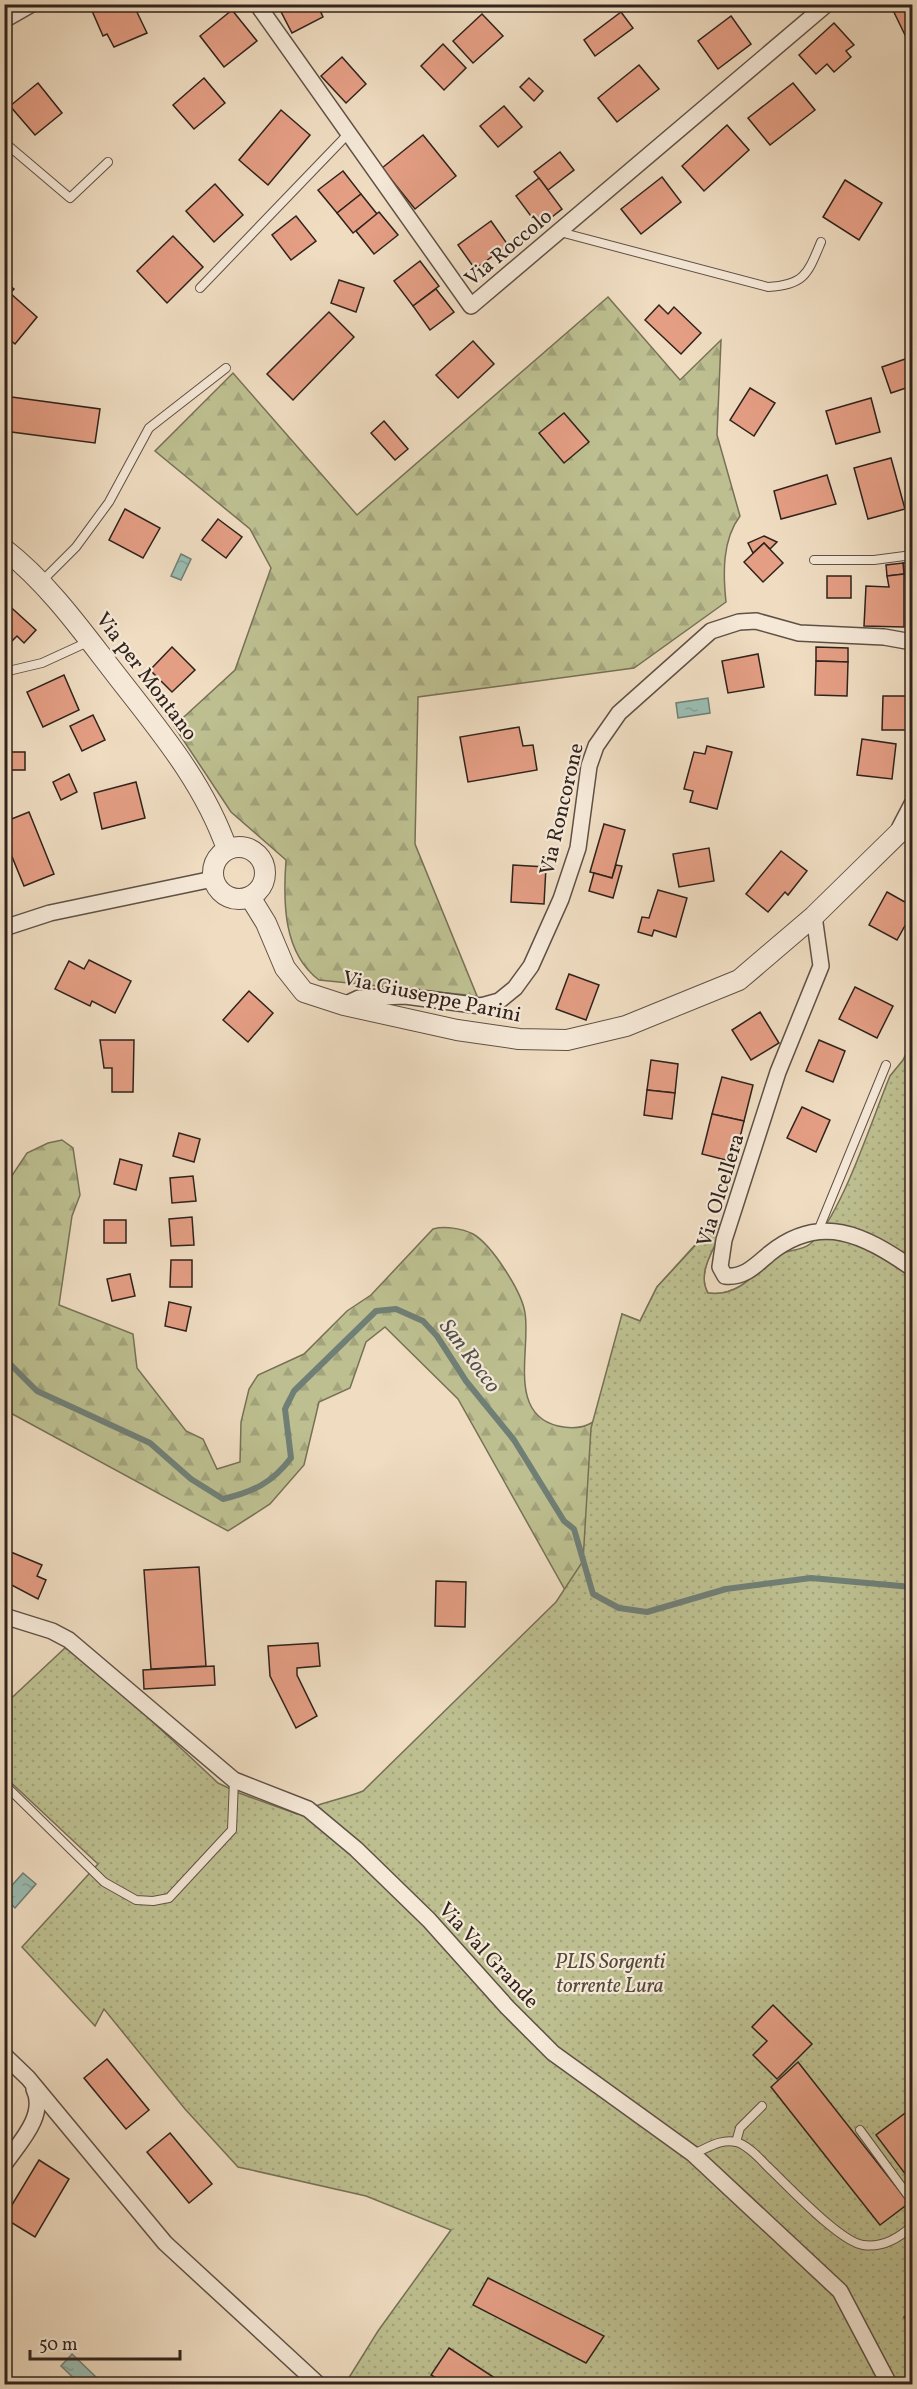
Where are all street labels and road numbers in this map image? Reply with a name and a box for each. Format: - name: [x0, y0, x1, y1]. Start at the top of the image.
- street label: Via Roccolo: [459, 203, 559, 294]
- street label: Via per Montano: [88, 607, 204, 747]
- street label: Via Roncorone: [533, 740, 592, 878]
- street label: Via Giuseppe Parini: [340, 964, 524, 1031]
- street label: Via Olcellera: [690, 1130, 752, 1251]
- street label: Via Val Grande: [431, 1896, 545, 2016]

